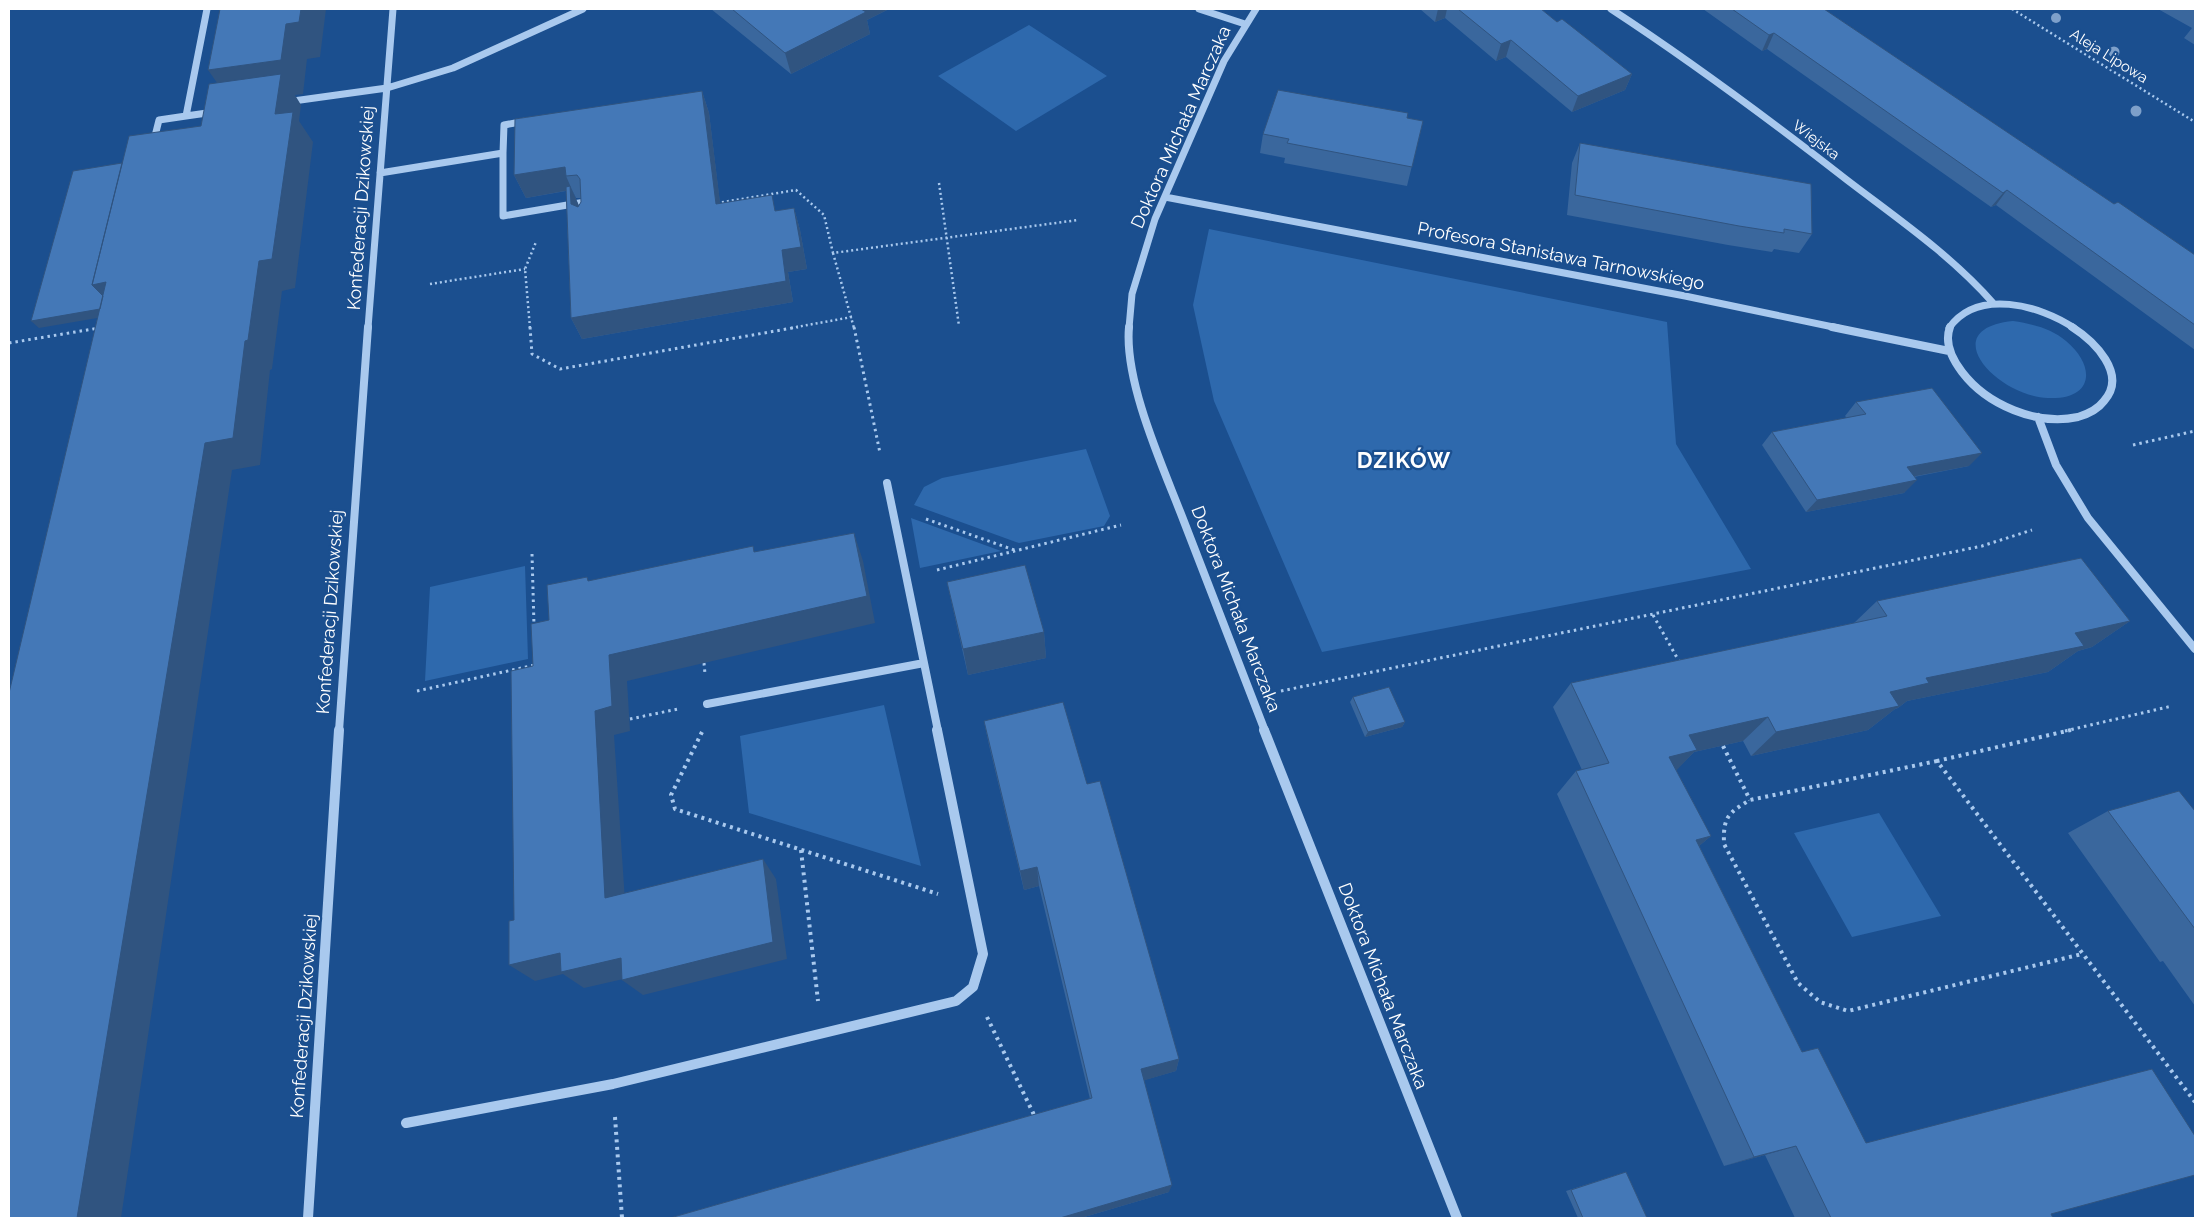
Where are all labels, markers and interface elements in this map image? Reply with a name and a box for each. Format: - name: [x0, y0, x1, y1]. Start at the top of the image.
- street label: Doktora Michała Marczaka: [1126, 22, 1235, 231]
- street label: Aleja Lipowa: [2067, 25, 2151, 87]
- street label: Konfederacji Dzikowskiej: [343, 105, 378, 311]
- street label: Wiejska: [1789, 116, 1843, 164]
- street label: Profesora Stanisława Tarnowskiego: [1416, 217, 1707, 294]
- district label: DZIKÓW: [1357, 447, 1451, 473]
- street label: Doktora Michała Marczaka: [1187, 503, 1286, 715]
- street label: Konfederacji Dzikowskiej: [312, 509, 347, 715]
- street label: Doktora Michała Marczaka: [1334, 880, 1433, 1092]
- street label: Konfederacji Dzikowskiej: [286, 913, 321, 1119]

